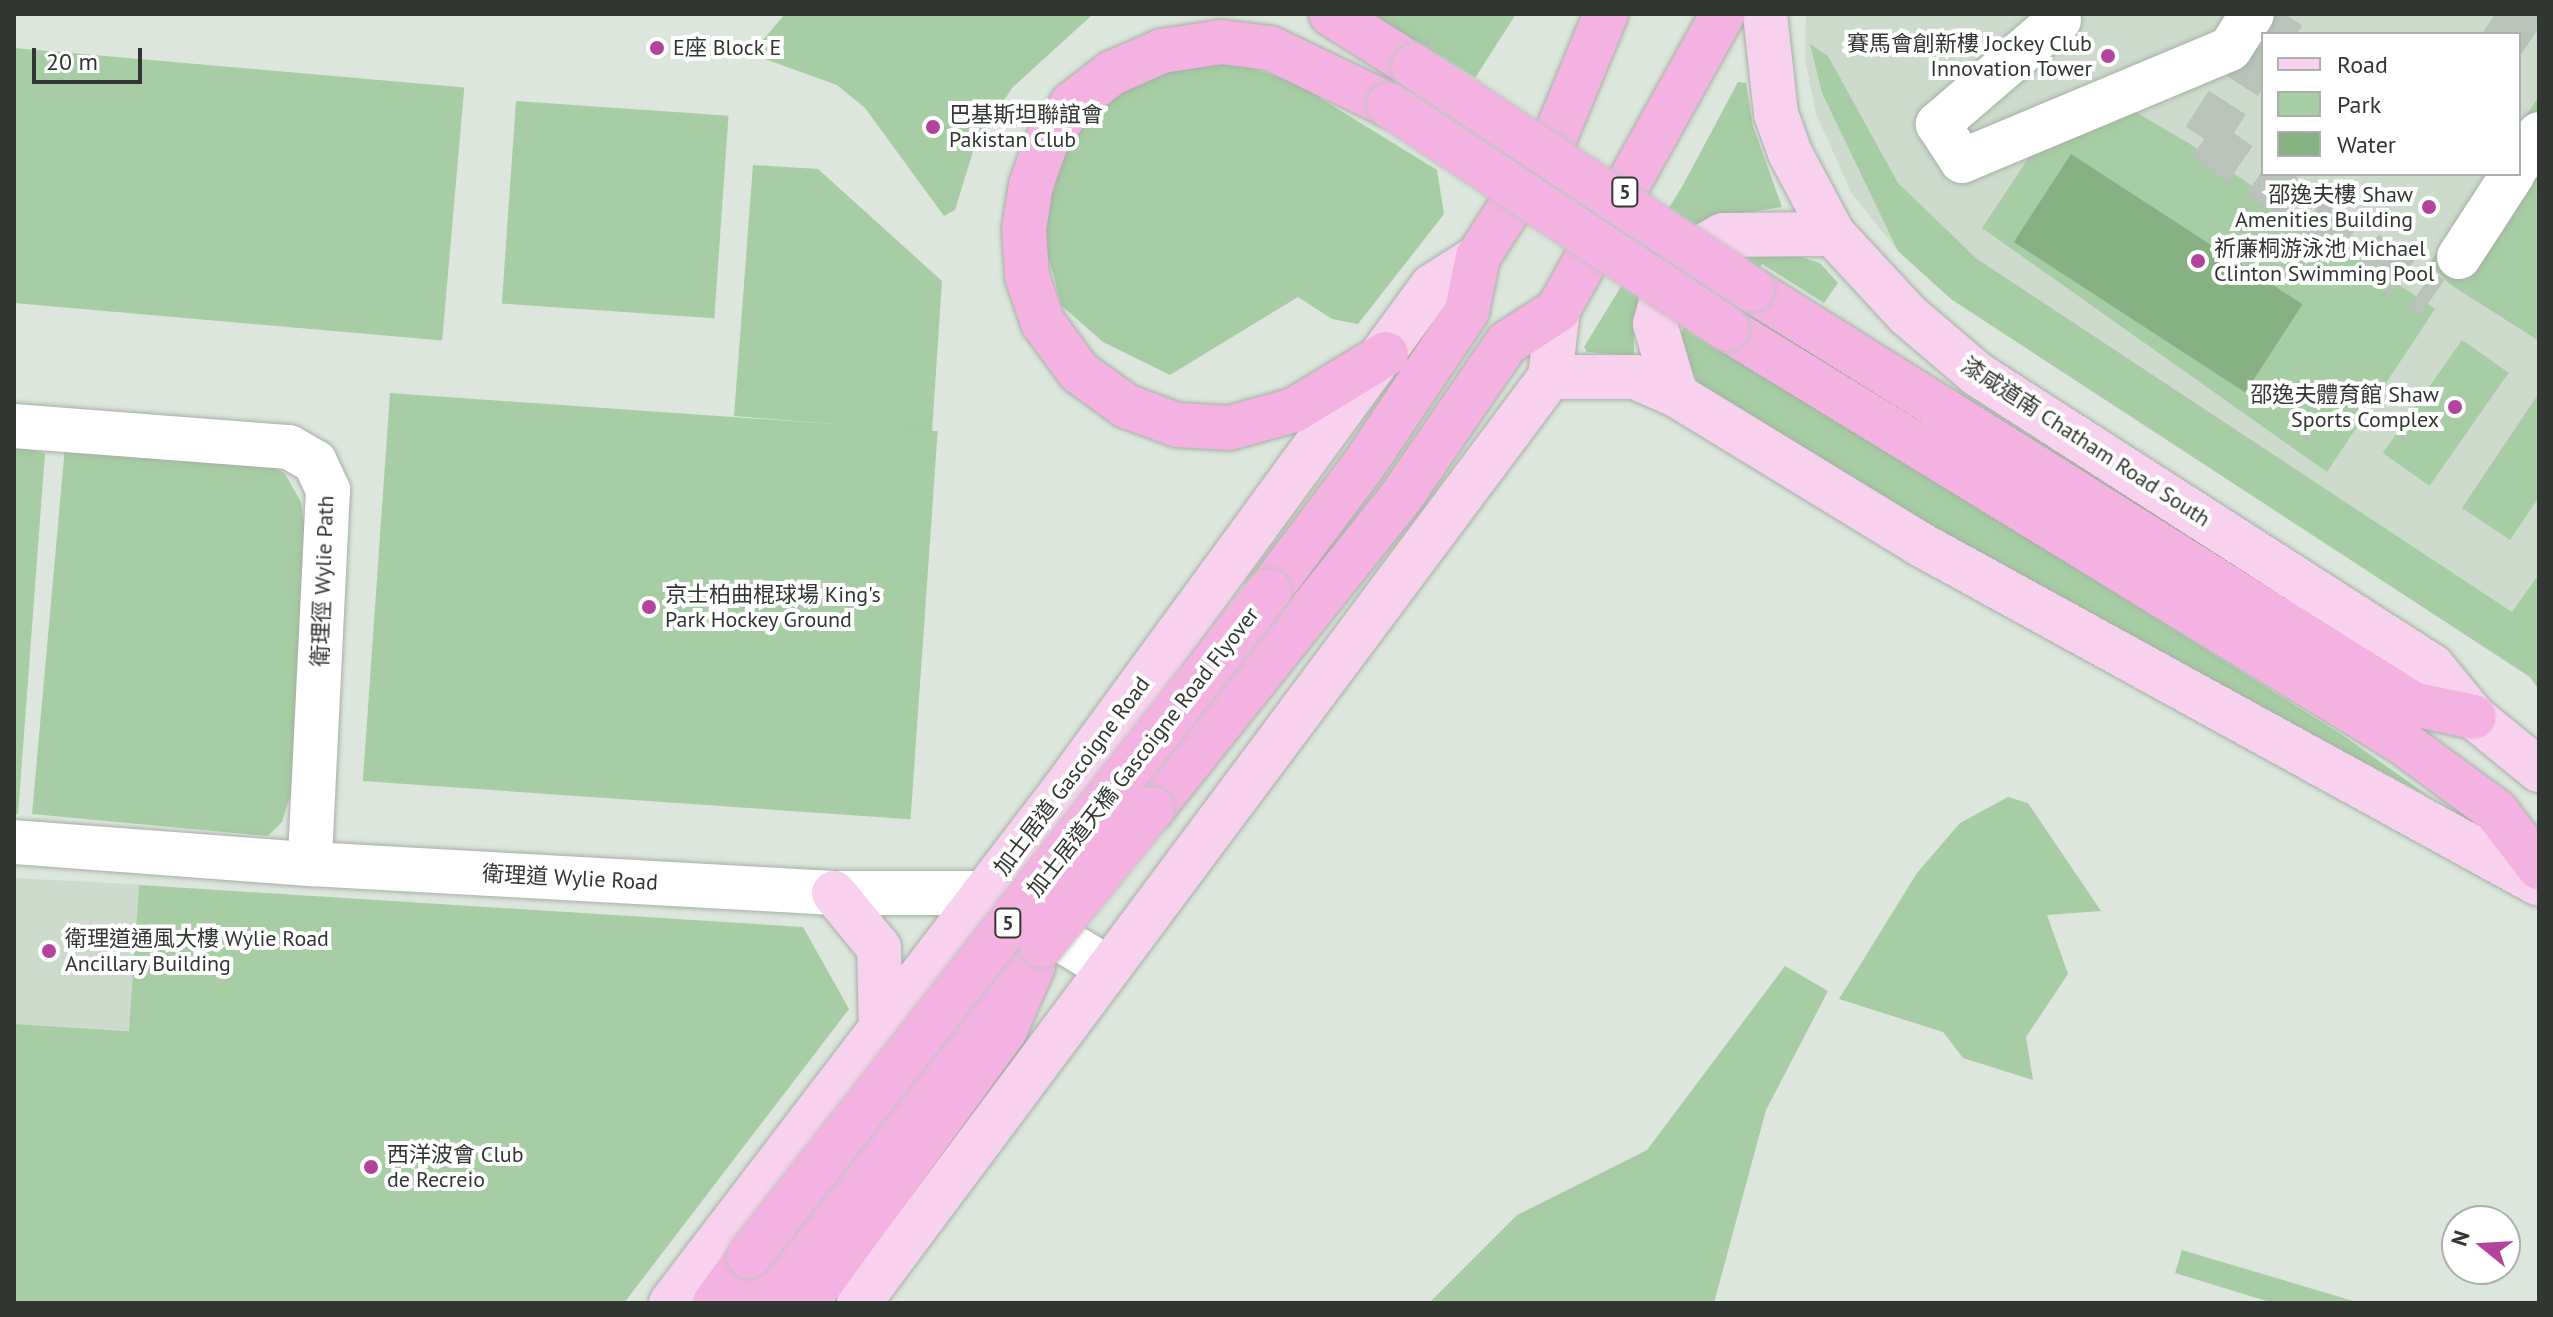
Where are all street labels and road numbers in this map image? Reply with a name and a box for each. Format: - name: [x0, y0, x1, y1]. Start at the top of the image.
- road number: 5: [1611, 176, 1639, 208]
- street label: 漆咸道南 Chatham Road South: [1957, 352, 2215, 532]
- street label: 衛理徑 Wylie Path: [307, 495, 339, 667]
- street label: 加士居道天橋 Gascoigne Road Flyover: [1022, 602, 1264, 902]
- street label: 加士居道 Gascoigne Road: [989, 671, 1155, 881]
- street label: 衛理道 Wylie Road: [481, 860, 659, 896]
- road number: 5: [994, 907, 1022, 939]

